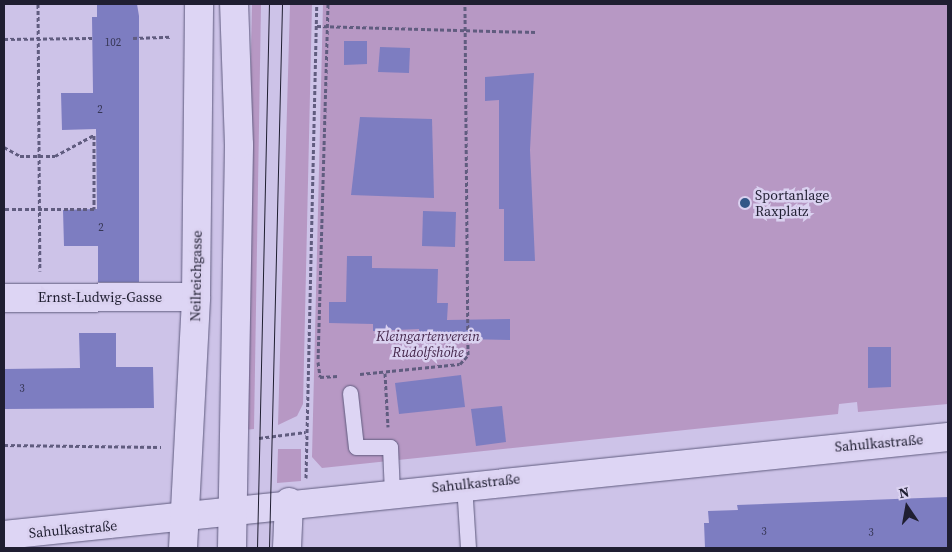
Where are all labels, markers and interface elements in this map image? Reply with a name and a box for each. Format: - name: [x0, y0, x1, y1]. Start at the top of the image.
- house number: 102: [105, 36, 121, 50]
- house number: 2: [97, 103, 103, 117]
- place label: Sportanlage Raxplatz: [755, 187, 829, 220]
- marker: Sportanlage Raxplatz: [739, 197, 751, 209]
- house number: 2: [98, 221, 104, 235]
- street label: Neilreichgasse: [187, 230, 205, 322]
- street label: Ernst-Ludwig-Gasse: [38, 289, 162, 305]
- park label: Kleingartenverein Rudolfshöhe: [376, 328, 480, 361]
- house number: 3: [19, 382, 25, 396]
- street label: Sahulkastraße: [834, 431, 924, 455]
- street label: Sahulkastraße: [431, 470, 521, 496]
- text: N: [897, 481, 911, 503]
- north arrow: [882, 482, 932, 532]
- street label: Sahulkastraße: [28, 517, 118, 541]
- house number: 3: [761, 525, 767, 539]
- house number: 3: [868, 526, 874, 540]

